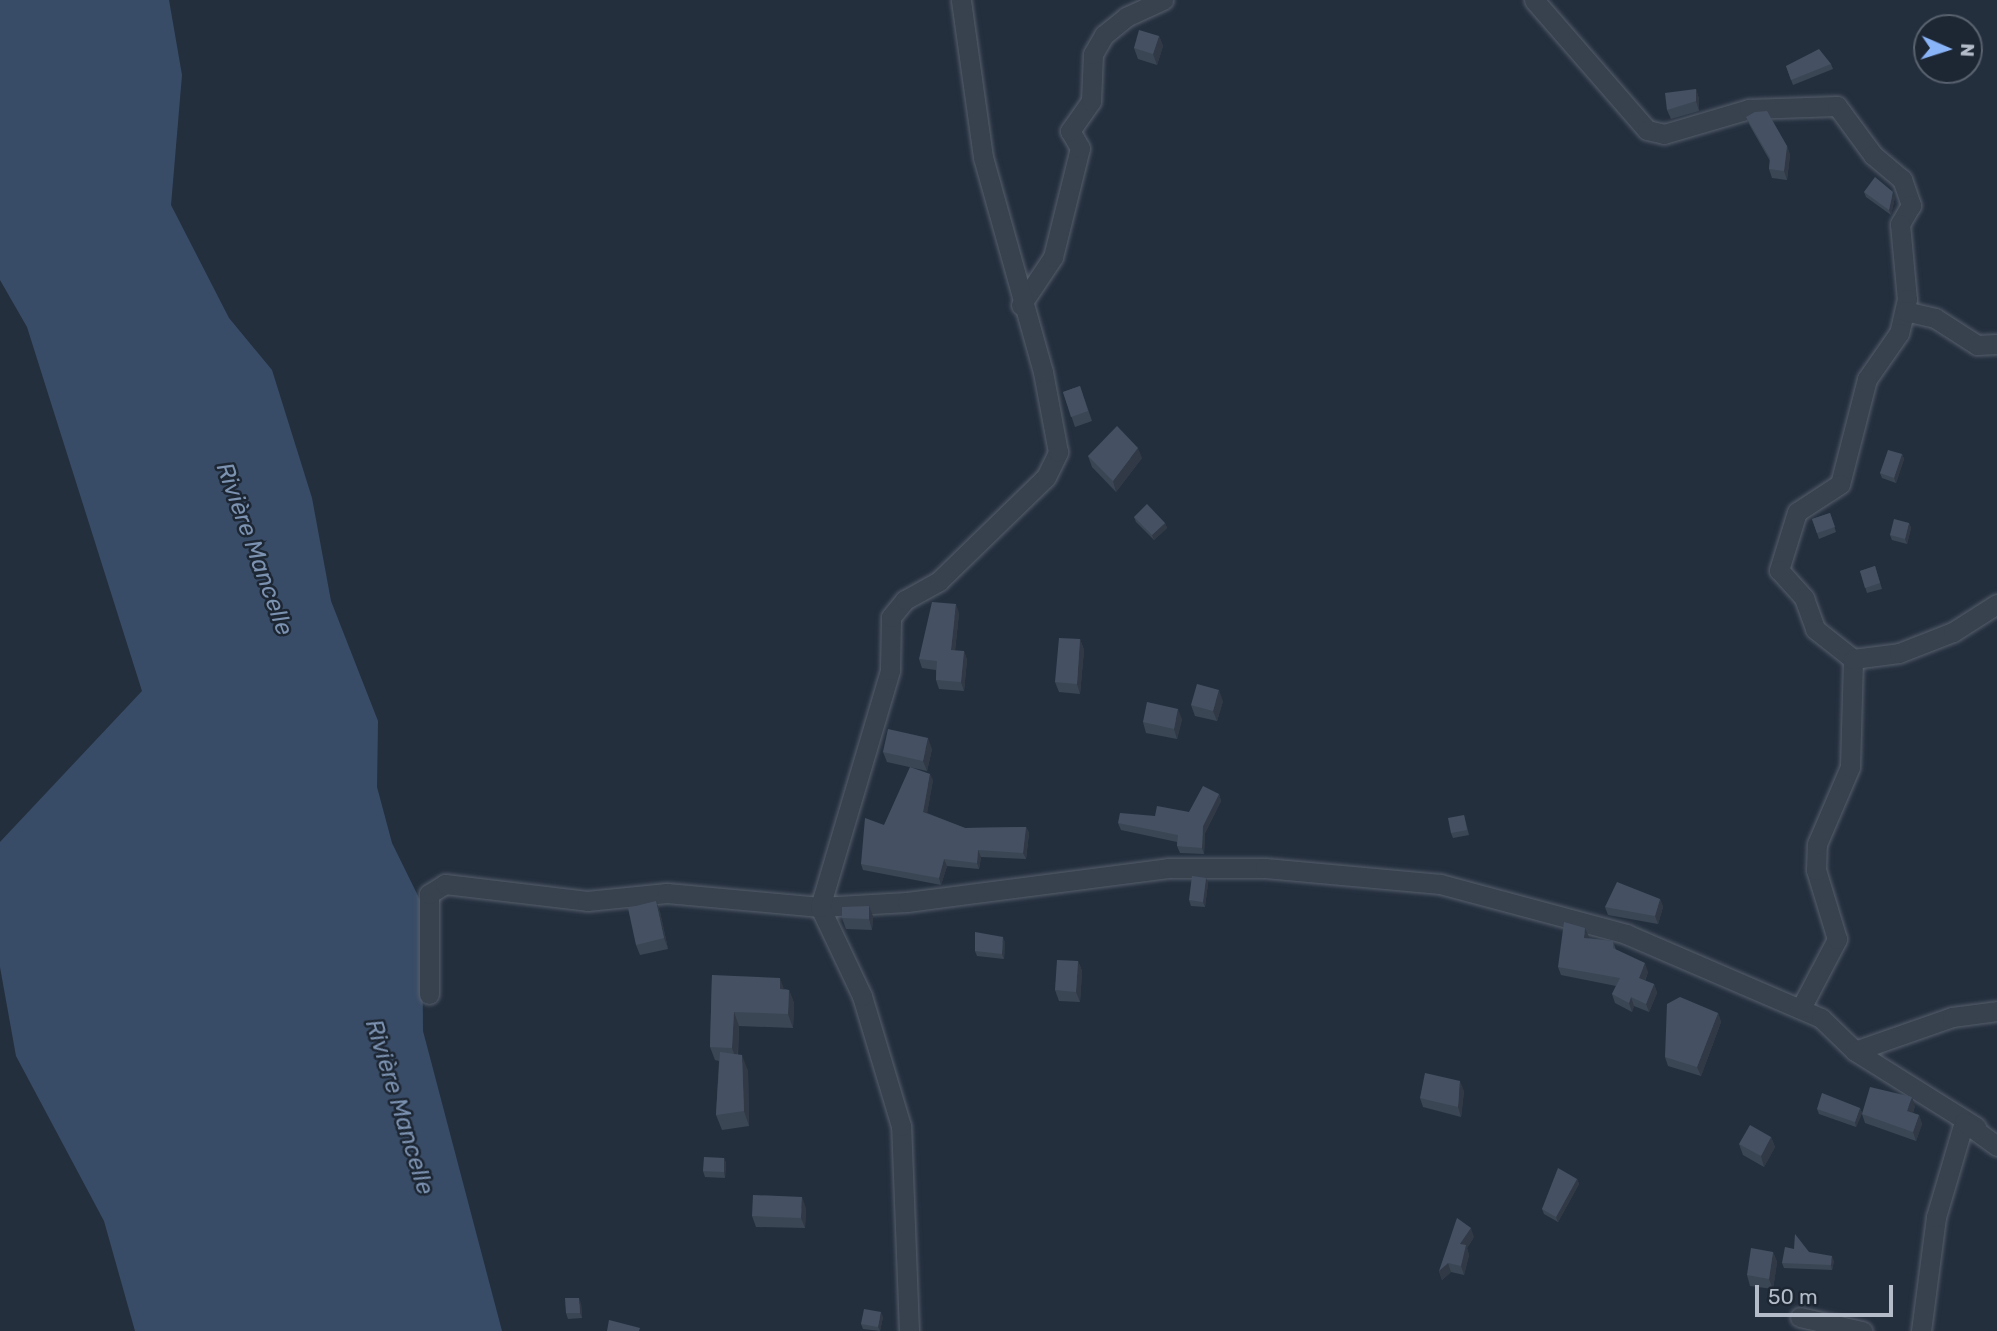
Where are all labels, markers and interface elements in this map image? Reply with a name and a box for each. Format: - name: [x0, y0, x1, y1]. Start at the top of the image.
- north arrow: [1913, 14, 1983, 84]
- text: N: [1956, 43, 1979, 57]
- water label: Rivière Mancelle: [209, 459, 299, 639]
- water label: Rivière Mancelle: [359, 1016, 439, 1198]
- scale bar: [1759, 1272, 1897, 1316]
- text: 50 m: [1768, 1284, 1818, 1309]

